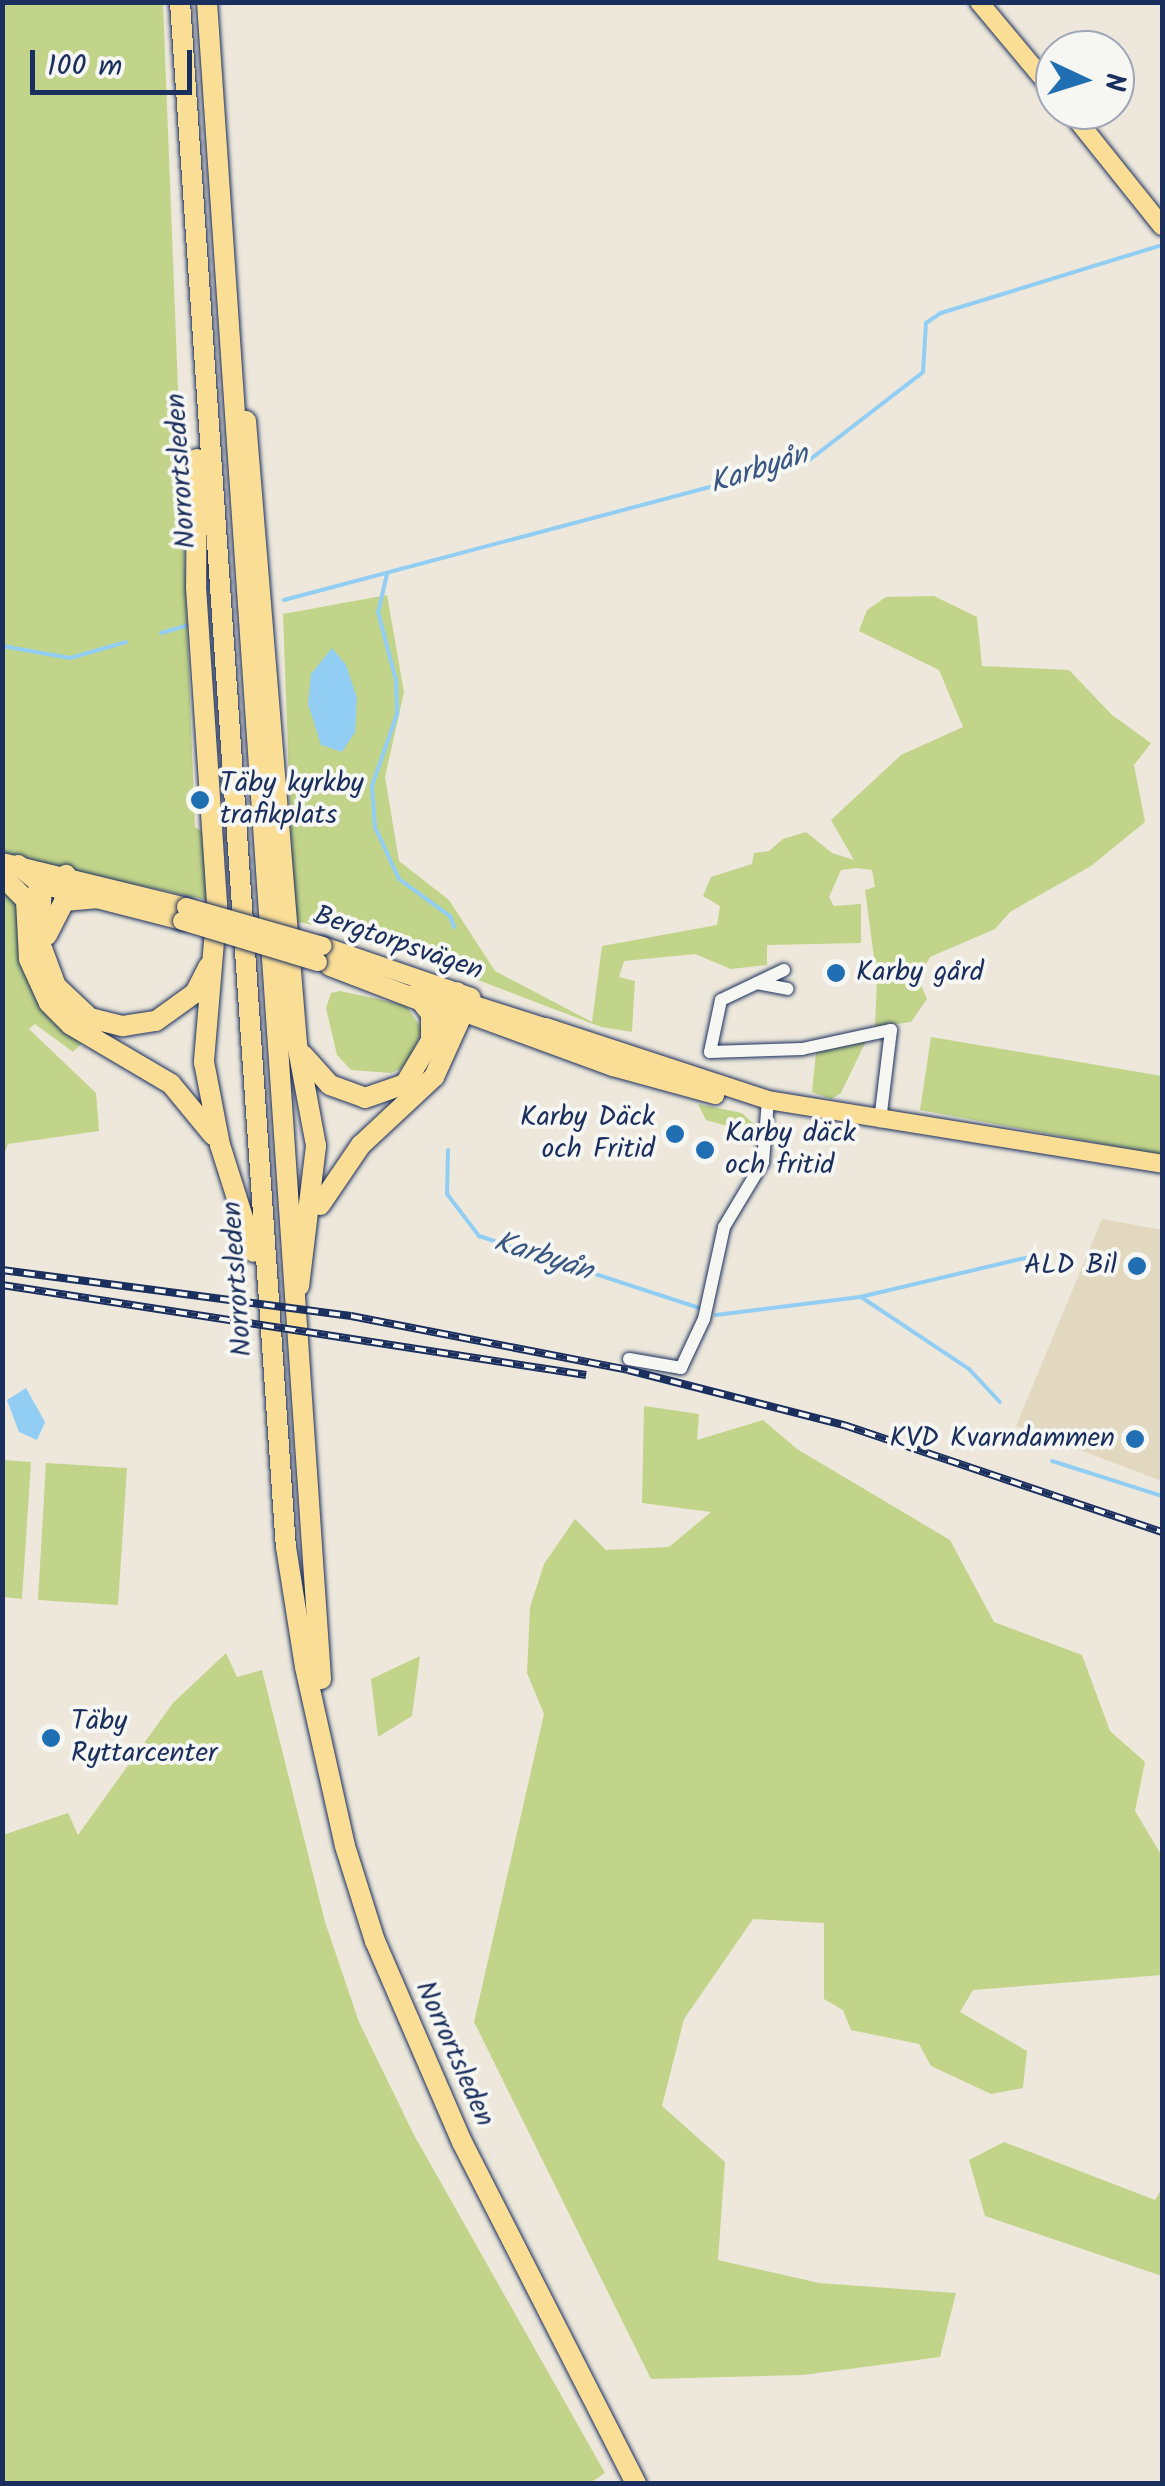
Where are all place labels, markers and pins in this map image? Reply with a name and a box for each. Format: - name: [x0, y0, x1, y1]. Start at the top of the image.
- place label: Täby kyrkby trafikplats: [220, 767, 364, 833]
- marker: Täby kyrkby trafikplats: [189, 789, 211, 811]
- place label: Karby gård: [856, 956, 984, 990]
- marker: Karby gård: [825, 962, 847, 984]
- place label: Karby Däck och Fritid: [520, 1101, 655, 1167]
- place label: Karby däck och fritid: [725, 1117, 856, 1183]
- marker: Karby Däck och Fritid: [664, 1123, 686, 1145]
- marker: Karby däck och fritid: [694, 1139, 716, 1161]
- place label: ALD Bil: [1024, 1249, 1117, 1283]
- marker: ALD Bil: [1126, 1255, 1148, 1277]
- place label: KVD Kvarndammen: [889, 1422, 1115, 1456]
- marker: KVD Kvarndammen: [1124, 1428, 1146, 1450]
- place label: Täby Ryttarcenter: [71, 1705, 217, 1771]
- marker: Täby Ryttarcenter: [40, 1727, 62, 1749]

